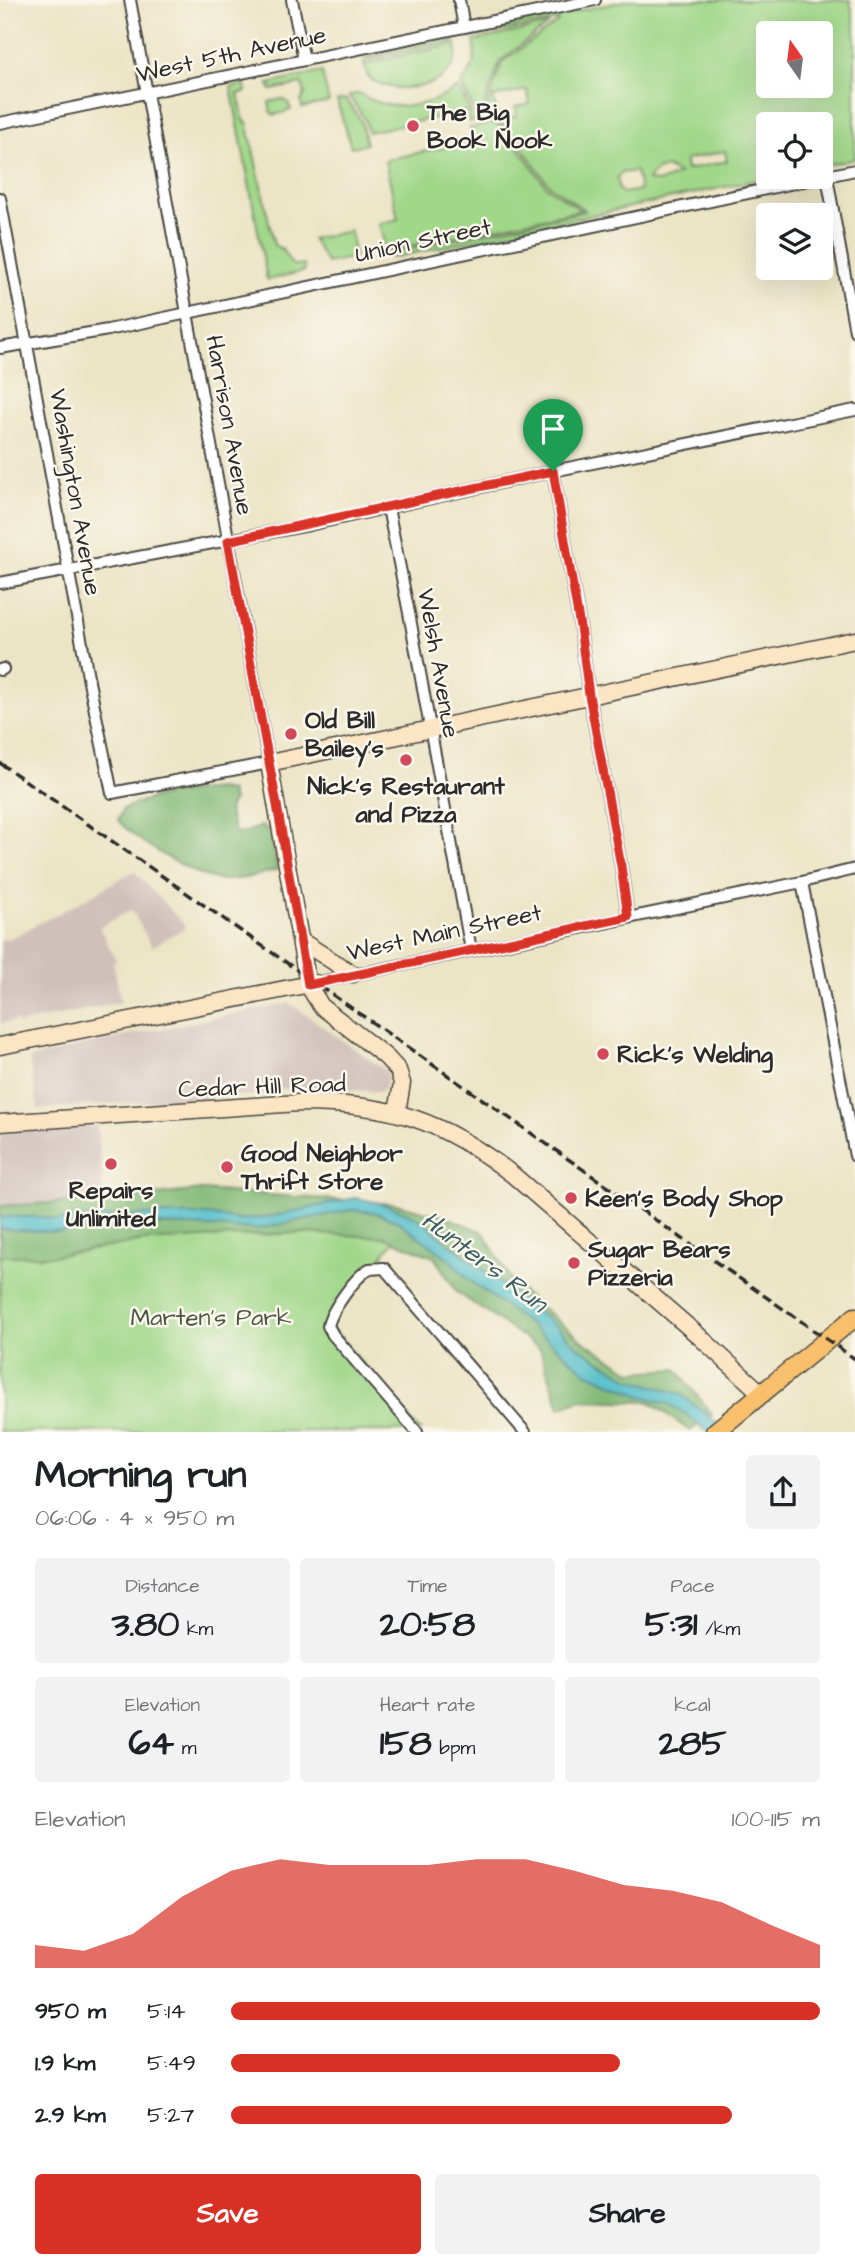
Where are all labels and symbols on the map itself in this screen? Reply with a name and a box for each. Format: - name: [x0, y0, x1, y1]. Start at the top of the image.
- street label: West 5th Avenue: [133, 18, 329, 92]
- north arrow: [756, 21, 833, 98]
- place label: The Big Book Nook: [426, 96, 552, 158]
- marker: The Big Book Nook: [405, 118, 421, 134]
- street label: Union Street: [352, 210, 495, 272]
- street label: Harrison Avenue: [196, 333, 262, 518]
- street label: Washington Avenue: [39, 386, 110, 598]
- pin: [523, 399, 583, 471]
- street label: Welsh Avenue: [408, 586, 468, 740]
- place label: Old Bill Bailey's: [305, 704, 384, 768]
- marker: Old Bill Bailey's: [283, 726, 299, 742]
- marker: Nick's Restaurant and Pizza: [398, 752, 414, 768]
- place label: Nick's Restaurant and Pizza: [307, 770, 505, 832]
- street label: West Main Street: [344, 896, 545, 970]
- place label: Rick's Welding: [617, 1038, 773, 1073]
- marker: Rick's Welding: [595, 1046, 611, 1062]
- street label: Cedar Hill Road: [178, 1067, 346, 1107]
- place label: Good Neighbor Thrift Store: [240, 1137, 403, 1199]
- marker: Repairs Unlimited: [103, 1156, 119, 1172]
- marker: Good Neighbor Thrift Store: [219, 1159, 235, 1175]
- place label: Repairs Unlimited: [66, 1174, 157, 1236]
- place label: Keen's Body Shop: [585, 1182, 784, 1218]
- marker: Keen's Body Shop: [563, 1190, 579, 1206]
- water label: Hunters Run: [414, 1203, 556, 1322]
- place label: Sugar Bears Pizzeria: [587, 1233, 731, 1295]
- marker: Sugar Bears Pizzeria: [566, 1255, 582, 1271]
- park label: Marten's Park: [130, 1301, 292, 1335]

